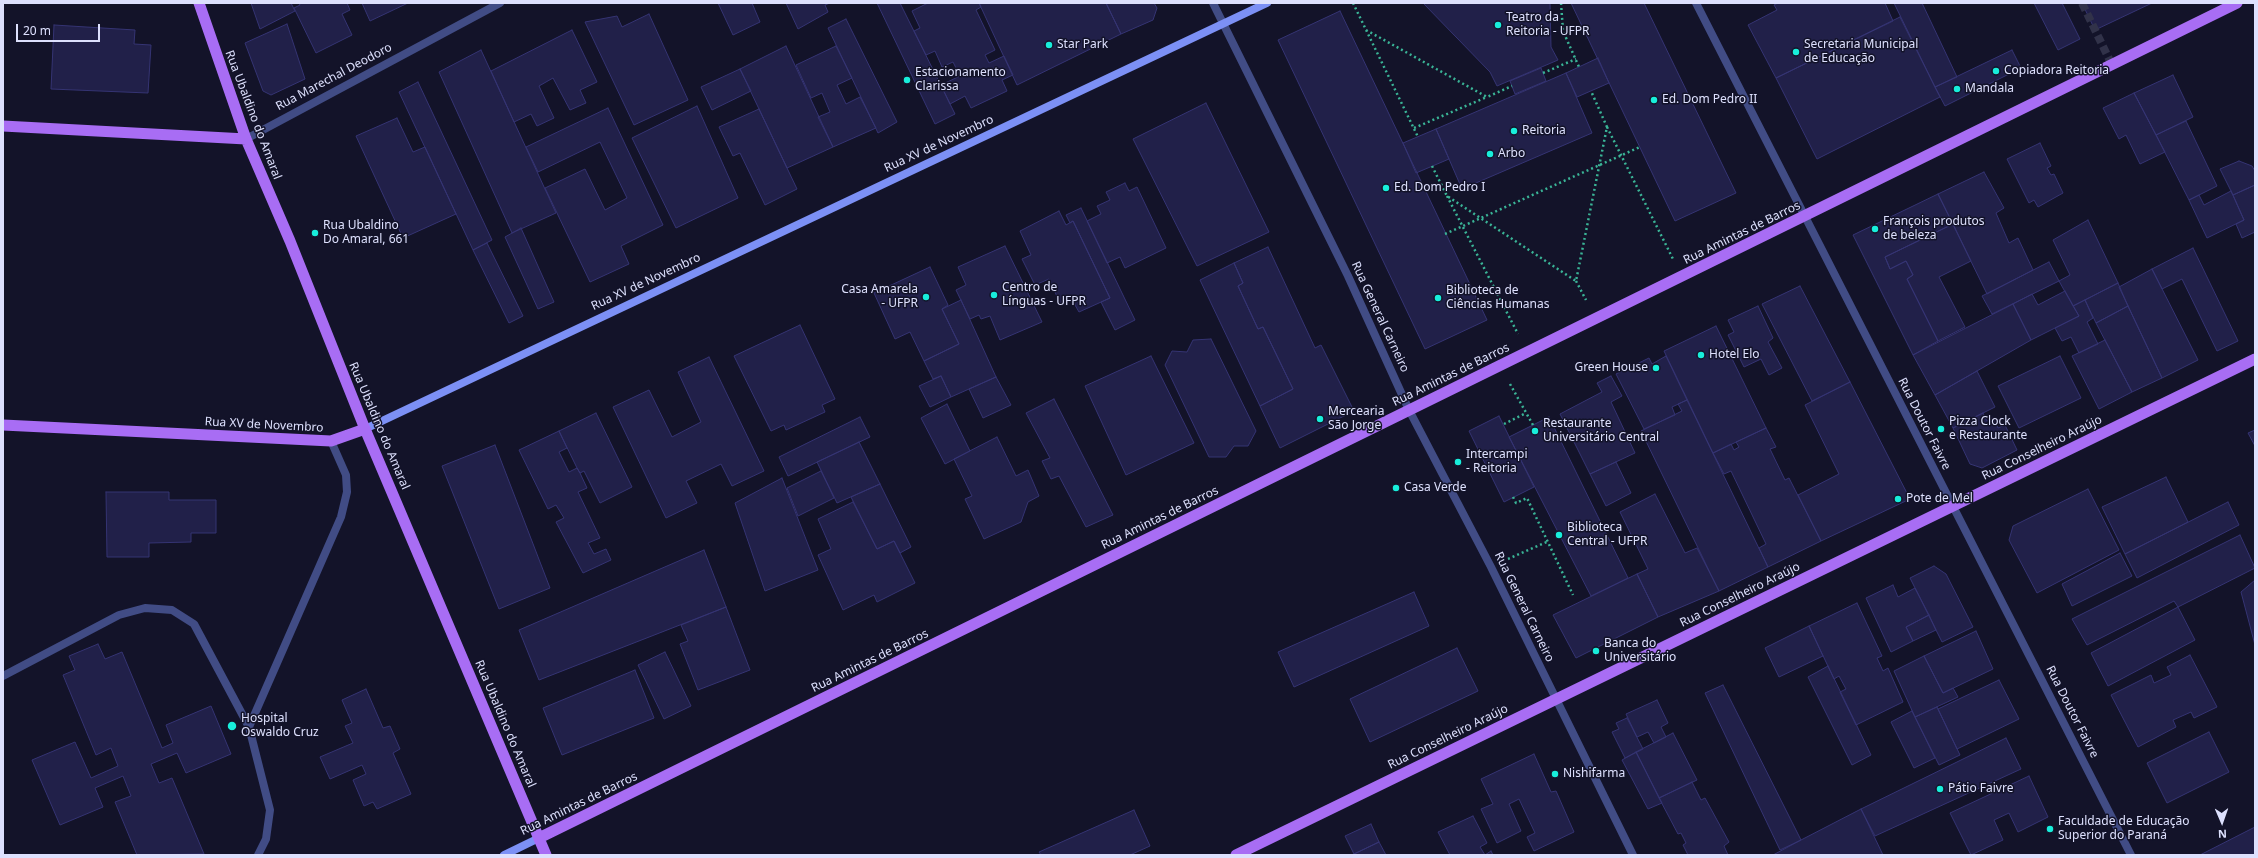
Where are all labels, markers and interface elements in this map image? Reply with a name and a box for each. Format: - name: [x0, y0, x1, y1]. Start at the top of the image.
- place label: Teatro da Reitoria - UFPR: [1506, 11, 1590, 39]
- scale bar: [18, 16, 102, 42]
- marker: Teatro da Reitoria - UFPR: [1493, 20, 1503, 30]
- text: 20 m: [23, 22, 51, 39]
- place label: Star Park: [1057, 38, 1108, 52]
- place label: Secretaria Municipal de Educação: [1804, 38, 1918, 66]
- street label: Rua Marechal Deodoro: [274, 40, 394, 114]
- marker: Star Park: [1044, 40, 1054, 50]
- marker: Secretaria Municipal de Educação: [1791, 47, 1801, 57]
- street label: Rua Ubaldino do Amaral: [222, 49, 284, 181]
- place label: Copiadora Reitoria: [2004, 64, 2109, 78]
- place label: Estacionamento Clarissa: [915, 66, 1006, 94]
- marker: Copiadora Reitoria: [1991, 66, 2001, 76]
- marker: Estacionamento Clarissa: [902, 75, 912, 85]
- place label: Mandala: [1965, 82, 2014, 96]
- marker: Mandala: [1952, 84, 1962, 94]
- place label: Ed. Dom Pedro II: [1662, 93, 1757, 107]
- marker: Ed. Dom Pedro II: [1649, 95, 1659, 105]
- street label: Rua XV de Novembro: [882, 112, 996, 176]
- place label: Reitoria: [1522, 124, 1566, 138]
- marker: Reitoria: [1509, 126, 1519, 136]
- place label: Arbo: [1498, 147, 1525, 161]
- marker: Arbo: [1485, 149, 1495, 159]
- place label: Ed. Dom Pedro I: [1394, 181, 1485, 195]
- marker: Ed. Dom Pedro I: [1381, 183, 1391, 193]
- street label: Rua Amintas de Barros: [1681, 198, 1803, 268]
- place label: François produtos de beleza: [1883, 215, 1985, 243]
- place label: Rua Ubaldino Do Amaral, 661: [323, 219, 409, 247]
- marker: François produtos de beleza: [1870, 224, 1880, 234]
- marker: Rua Ubaldino Do Amaral, 661: [310, 228, 320, 238]
- street label: Rua XV de Novembro: [589, 250, 703, 314]
- street label: Rua General Carneiro: [1348, 259, 1412, 375]
- place label: Centro de Línguas - UFPR: [1002, 281, 1086, 309]
- place label: Casa Amarela - UFPR: [841, 283, 918, 311]
- place label: Biblioteca de Ciências Humanas: [1446, 284, 1549, 312]
- marker: Centro de Línguas - UFPR: [989, 290, 999, 300]
- marker: Casa Amarela - UFPR: [921, 292, 931, 302]
- marker: Biblioteca de Ciências Humanas: [1433, 293, 1443, 303]
- street label: Rua Amintas de Barros: [1390, 340, 1512, 410]
- place label: Hotel Elo: [1709, 348, 1759, 362]
- marker: Hotel Elo: [1696, 350, 1706, 360]
- street label: Rua Ubaldino do Amaral: [346, 360, 412, 492]
- place label: Green House: [1574, 361, 1648, 375]
- marker: Green House: [1651, 363, 1661, 373]
- street label: Rua Doutor Faivre: [1895, 376, 1953, 472]
- place label: Mercearia São Jorge: [1328, 405, 1384, 433]
- street label: Rua Conselheiro Araújo: [1980, 413, 2104, 483]
- marker: Mercearia São Jorge: [1315, 414, 1325, 424]
- street label: Rua XV de Novembro: [204, 415, 324, 435]
- place label: Pizza Clock e Restaurante: [1949, 415, 2027, 443]
- place label: Restaurante Universitário Central: [1543, 417, 1659, 445]
- marker: Pizza Clock e Restaurante: [1936, 424, 1946, 434]
- marker: Restaurante Universitário Central: [1530, 426, 1540, 436]
- place label: Intercampi - Reitoria: [1466, 448, 1527, 476]
- marker: Intercampi - Reitoria: [1453, 457, 1463, 467]
- place label: Casa Verde: [1404, 481, 1467, 495]
- street label: Rua Amintas de Barros: [1099, 483, 1221, 553]
- marker: Casa Verde: [1391, 483, 1401, 493]
- place label: Pote de Mel: [1906, 492, 1973, 506]
- marker: Pote de Mel: [1893, 494, 1903, 504]
- place label: Biblioteca Central - UFPR: [1567, 521, 1647, 549]
- marker: Biblioteca Central - UFPR: [1554, 530, 1564, 540]
- street label: Rua General Carneiro: [1491, 550, 1557, 664]
- street label: Rua Conselheiro Araújo: [1678, 560, 1802, 630]
- street label: Rua Amintas de Barros: [809, 626, 931, 696]
- place label: Banca do Universitário: [1604, 637, 1676, 665]
- marker: Banca do Universitário: [1591, 646, 1601, 656]
- street label: Rua Ubaldino do Amaral: [472, 658, 538, 790]
- street label: Rua Doutor Faivre: [2043, 664, 2101, 760]
- street label: Rua Conselheiro Araújo: [1386, 702, 1510, 772]
- place label: Hospital Oswaldo Cruz: [241, 712, 319, 740]
- marker: Hospital Oswaldo Cruz: [226, 720, 238, 732]
- place label: Nishifarma: [1563, 767, 1625, 781]
- street label: Rua Amintas de Barros: [518, 769, 640, 839]
- marker: Nishifarma: [1550, 769, 1560, 779]
- place label: Pátio Faivre: [1948, 782, 2013, 796]
- marker: Pátio Faivre: [1935, 784, 1945, 794]
- north arrow: [2202, 802, 2242, 842]
- place label: Faculdade de Educação Superior do Paraná: [2058, 815, 2190, 843]
- marker: Faculdade de Educação Superior do Paraná: [2045, 824, 2055, 834]
- text: N: [2218, 827, 2227, 842]

